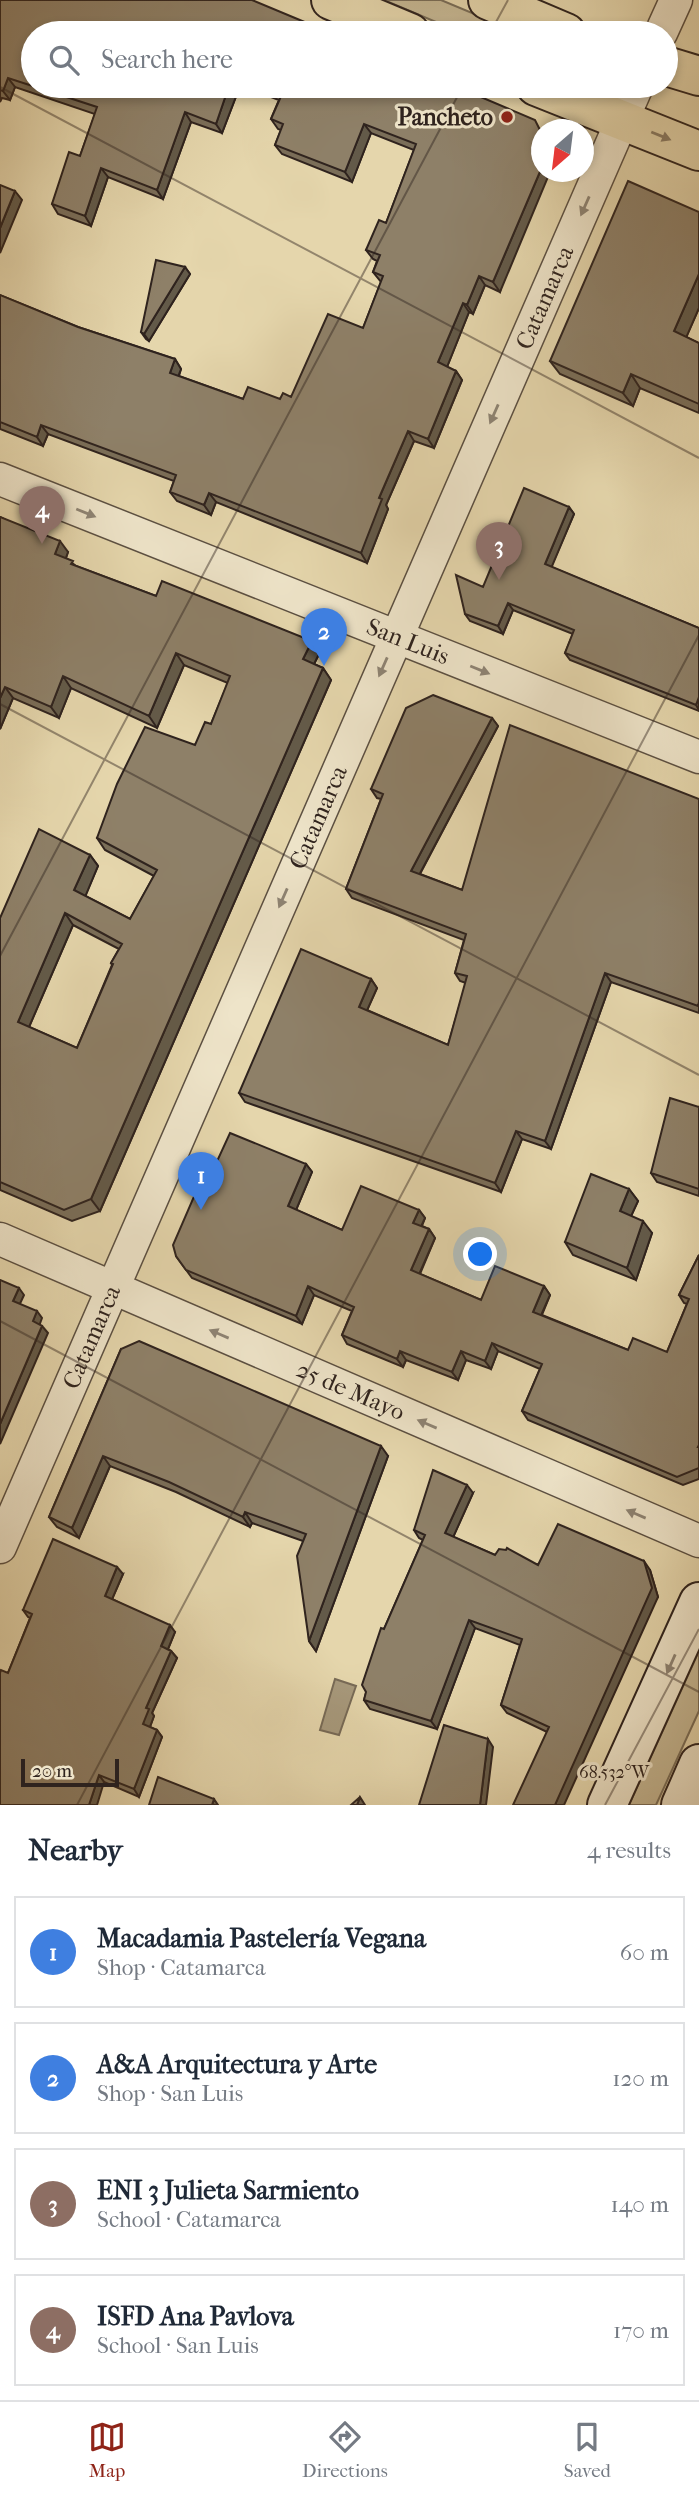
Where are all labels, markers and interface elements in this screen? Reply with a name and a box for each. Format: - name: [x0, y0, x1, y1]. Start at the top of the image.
- search box: [21, 21, 678, 98]
- icon: search: [45, 41, 83, 79]
- text: Search here: [101, 44, 233, 75]
- place label: Pancheto: [397, 103, 493, 131]
- marker: Pancheto: [499, 109, 515, 125]
- north arrow: [531, 119, 594, 182]
- one-way arrow: [650, 130, 671, 141]
- one-way arrow: [579, 195, 590, 216]
- street label: Catamarca: [510, 241, 580, 354]
- one-way arrow: [488, 404, 500, 424]
- pin: 4: [19, 486, 65, 544]
- one-way arrow: [76, 508, 97, 519]
- pin: 3: [476, 522, 522, 580]
- pin: 2: [301, 608, 347, 666]
- street label: San Luis: [363, 612, 453, 670]
- one-way arrow: [378, 657, 389, 678]
- one-way arrow: [469, 664, 490, 675]
- street label: Catamarca: [283, 761, 353, 873]
- one-way arrow: [277, 888, 288, 909]
- pin: 1: [178, 1152, 224, 1210]
- your location: [463, 1237, 497, 1271]
- street label: Catamarca: [57, 1280, 127, 1393]
- one-way arrow: [208, 1328, 229, 1339]
- street label: 25 de Mayo: [292, 1355, 409, 1426]
- one-way arrow: [417, 1418, 438, 1429]
- one-way arrow: [626, 1508, 647, 1519]
- one-way arrow: [665, 1654, 677, 1674]
- scale bar: [21, 1756, 119, 1788]
- text: 20 m: [32, 1760, 72, 1782]
- text: 68.532°W: [579, 1762, 650, 1783]
- text: Nearby: [28, 1833, 123, 1868]
- text: 4 results: [587, 1837, 671, 1864]
- text: Macadamia Pastelería Vegana: [97, 1923, 426, 1954]
- text: 1: [49, 1939, 57, 1966]
- text: 60 m: [620, 1939, 669, 1966]
- text: Shop · Catamarca: [97, 1954, 266, 1981]
- text: A&A Arquitectura y Arte: [97, 2049, 377, 2080]
- text: 2: [47, 2065, 59, 2092]
- text: 120 m: [612, 2065, 669, 2092]
- text: Shop · San Luis: [97, 2080, 243, 2107]
- text: ENI 3 Julieta Sarmiento: [97, 2175, 359, 2206]
- text: 3: [48, 2191, 58, 2218]
- text: 140 m: [610, 2191, 669, 2218]
- text: School · Catamarca: [97, 2206, 281, 2233]
- text: ISFD Ana Pavlova: [97, 2301, 294, 2332]
- text: 4: [46, 2317, 60, 2344]
- text: 170 m: [613, 2317, 669, 2344]
- text: School · San Luis: [97, 2332, 259, 2359]
- tab: Map: [88, 2418, 126, 2482]
- tab: Directions: [302, 2418, 388, 2482]
- tab: Saved: [564, 2418, 611, 2482]

